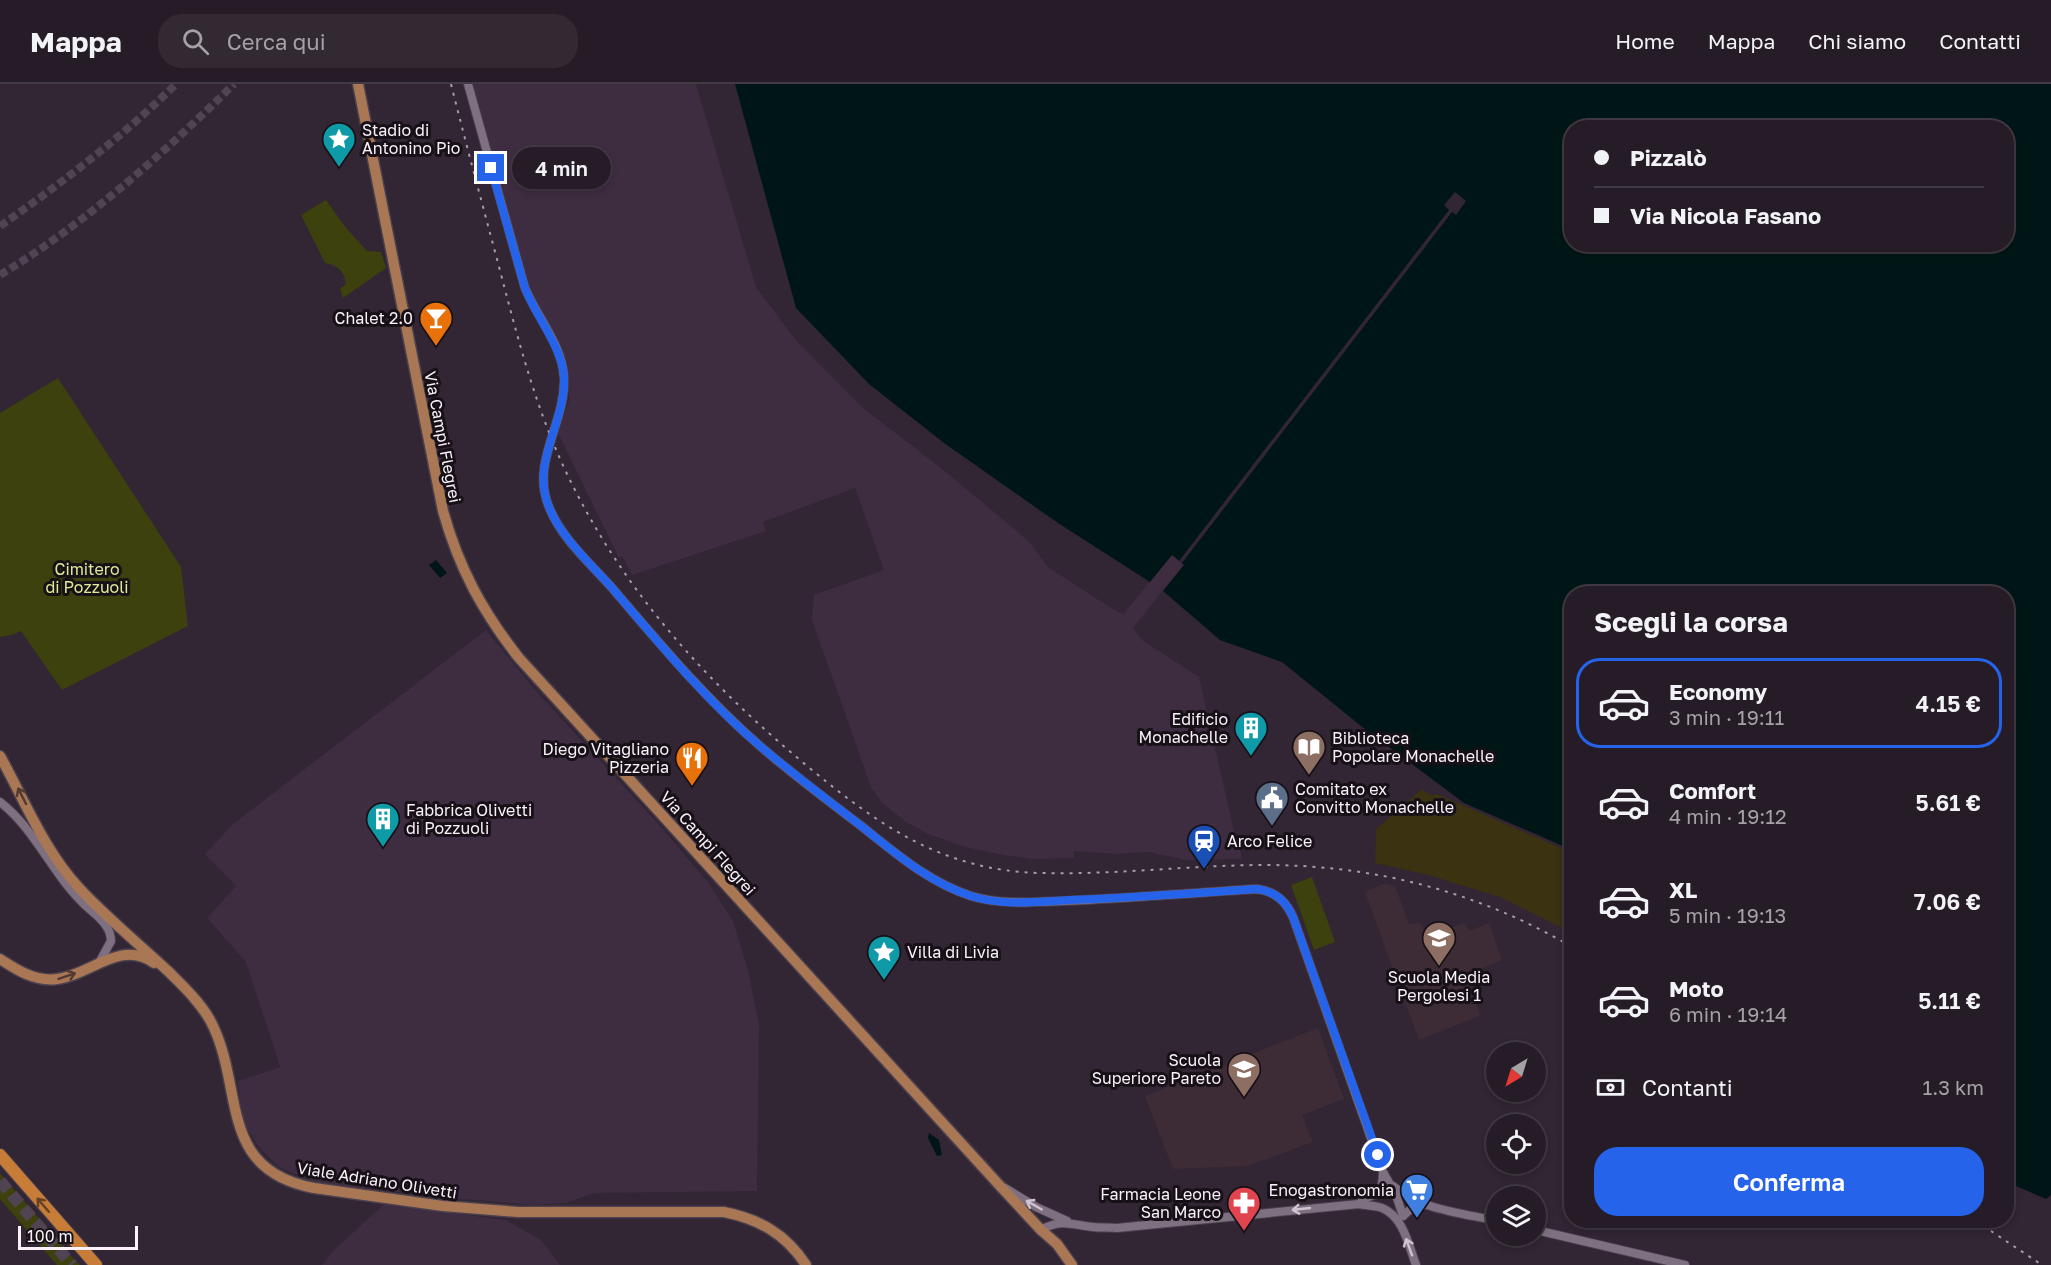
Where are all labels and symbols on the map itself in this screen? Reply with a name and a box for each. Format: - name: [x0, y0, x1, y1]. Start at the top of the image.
- place label: Stadio di Antonino Pio: [362, 120, 460, 158]
- place icon: Stadio di Antonino Pio: [321, 121, 357, 168]
- callout: 4 min: [512, 147, 611, 189]
- route end: [477, 154, 504, 181]
- bar icon: Chalet 2.0: [418, 300, 454, 347]
- place label: Chalet 2.0: [335, 308, 413, 328]
- street label: Via Campi Flegrei: [420, 370, 466, 504]
- park label: Cimitero di Pozzuoli: [45, 559, 129, 597]
- place label: Edificio Monachelle: [1139, 709, 1228, 747]
- building icon: Edificio Monachelle: [1233, 710, 1269, 757]
- place label: Biblioteca Popolare Monachelle: [1332, 728, 1494, 766]
- library icon: Biblioteca Popolare Monachelle: [1291, 729, 1327, 776]
- place label: Diego Vitagliano Pizzeria: [543, 739, 669, 777]
- restaurant icon: Diego Vitagliano Pizzeria: [674, 740, 710, 787]
- place label: Comitato ex Convitto Monachelle: [1295, 779, 1454, 817]
- public building icon: Comitato ex Convitto Monachelle: [1254, 780, 1290, 827]
- one-way arrow: [15, 787, 27, 805]
- street label: Via Campi Flegrei: [656, 787, 760, 899]
- place label: Fabbrica Olivetti di Pozzuoli: [406, 800, 532, 838]
- building icon: Fabbrica Olivetti di Pozzuoli: [365, 801, 401, 848]
- station icon: Arco Felice: [1186, 823, 1222, 870]
- place label: Arco Felice: [1227, 831, 1312, 851]
- school or university icon: Scuola Media Pergolesi 1: [1421, 920, 1457, 967]
- place icon: Villa di Livia: [866, 934, 902, 981]
- place label: Villa di Livia: [907, 942, 999, 962]
- place label: Scuola Media Pergolesi 1: [1388, 967, 1490, 1005]
- one-way arrow: [57, 969, 76, 980]
- north arrow: [1486, 1042, 1546, 1102]
- place label: Scuola Superiore Pareto: [1092, 1050, 1221, 1088]
- school or university icon: Scuola Superiore Pareto: [1226, 1051, 1262, 1098]
- route start: [1364, 1141, 1391, 1168]
- street label: Viale Adriano Olivetti: [296, 1157, 458, 1203]
- supermarket icon: Enogastronomia: [1399, 1172, 1435, 1219]
- place label: Enogastronomia: [1268, 1180, 1394, 1200]
- place label: Farmacia Leone San Marco: [1100, 1184, 1221, 1222]
- pharmacy icon: Farmacia Leone San Marco: [1226, 1185, 1262, 1232]
- one-way arrow: [36, 1198, 50, 1213]
- one-way arrow: [1026, 1199, 1043, 1211]
- one-way arrow: [1291, 1204, 1311, 1215]
- scale bar: [18, 1223, 138, 1250]
- one-way arrow: [1403, 1238, 1414, 1257]

